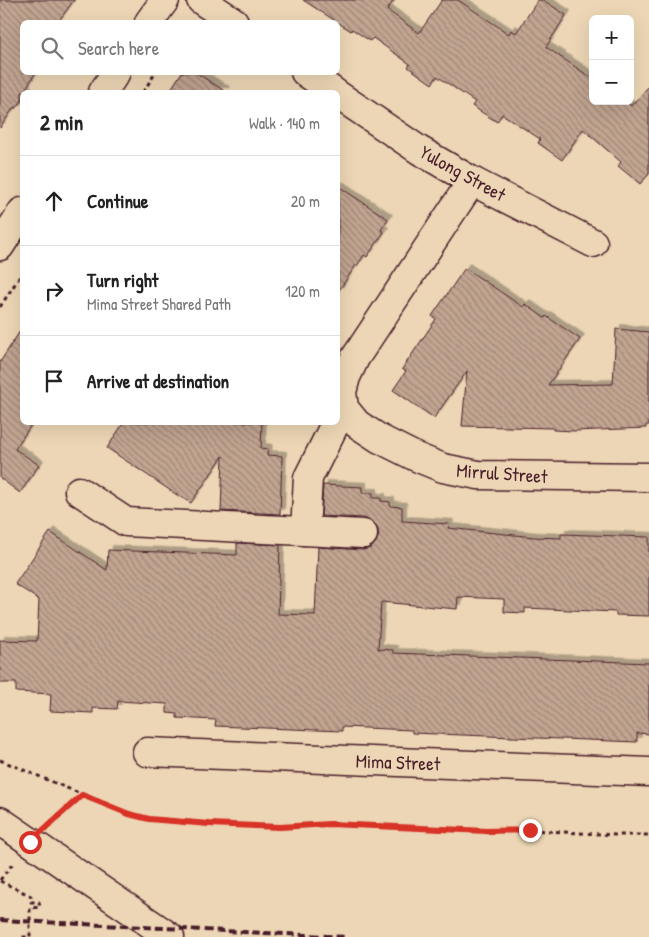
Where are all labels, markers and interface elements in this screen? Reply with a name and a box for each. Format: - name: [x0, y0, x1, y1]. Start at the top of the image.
- map controls: [589, 15, 634, 105]
- button: +: [589, 15, 634, 60]
- search box: [20, 20, 340, 75]
- icon: search: [38, 34, 66, 62]
- text: Search here: [78, 35, 159, 61]
- button: −: [589, 60, 634, 105]
- text: 2 min: [40, 108, 83, 137]
- text: Walk · 140 m: [249, 112, 320, 134]
- street label: Yulong Street: [415, 139, 511, 207]
- icon: ahead: [40, 187, 68, 215]
- text: Continue: [87, 188, 148, 214]
- text: 20 m: [291, 190, 320, 212]
- text: Turn right: [87, 267, 158, 293]
- icon: right: [40, 277, 68, 305]
- text: 120 m: [285, 280, 320, 302]
- text: Mima Street Shared Path: [87, 293, 231, 315]
- icon: arrive: [40, 367, 68, 395]
- text: Arrive at destination: [87, 368, 229, 394]
- street label: Mirrul Street: [455, 457, 549, 489]
- street label: Mima Street: [355, 748, 441, 776]
- route end: [519, 819, 542, 842]
- route start: [19, 831, 42, 854]

